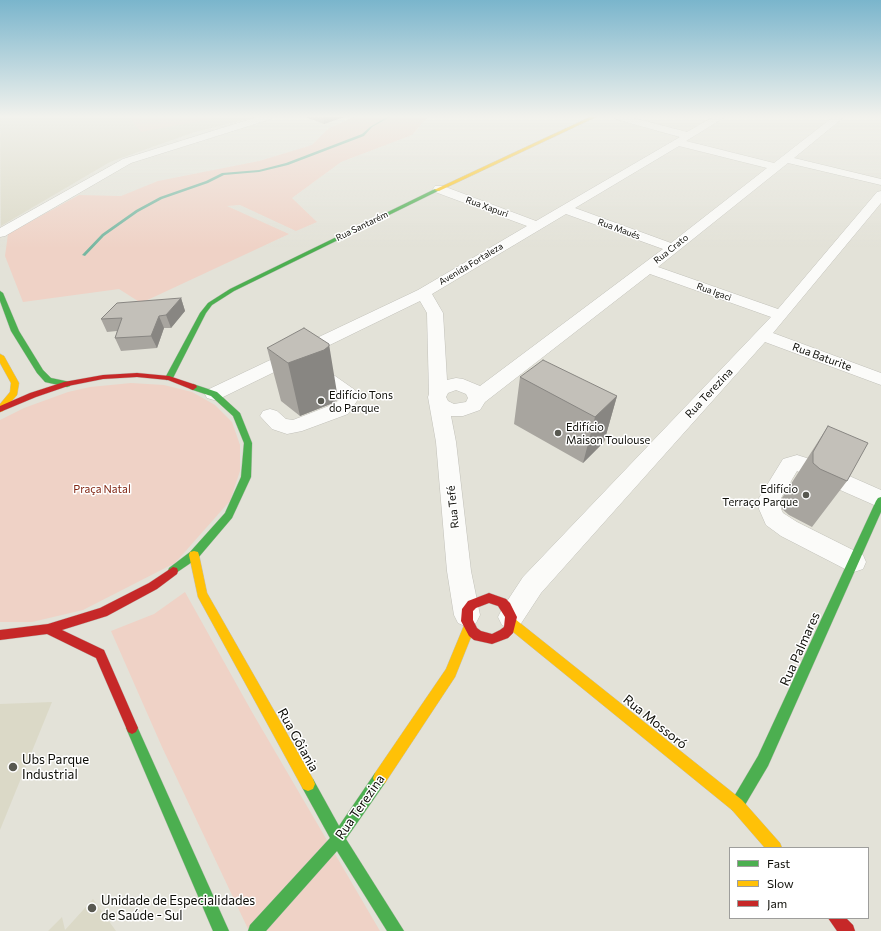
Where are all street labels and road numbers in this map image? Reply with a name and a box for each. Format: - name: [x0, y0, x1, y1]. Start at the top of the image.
- street label: Rua Xapuri: [464, 194, 510, 220]
- street label: Rua Santarém: [334, 209, 390, 243]
- street label: Rua Maués: [596, 216, 642, 242]
- street label: Rua Crato: [652, 232, 690, 266]
- street label: Avenida Fortaleza: [437, 241, 505, 287]
- street label: Rua Igaci: [695, 281, 733, 303]
- street label: Rua Baturite: [790, 340, 854, 374]
- street label: Rua Terezina: [682, 365, 736, 421]
- street label: Rua Tefé: [444, 485, 462, 529]
- street label: Rua Palmares: [777, 610, 823, 688]
- street label: Rua Mossoró: [620, 692, 690, 752]
- street label: Rua Gôiania: [274, 706, 322, 774]
- street label: Rua Terezina: [332, 772, 388, 842]

